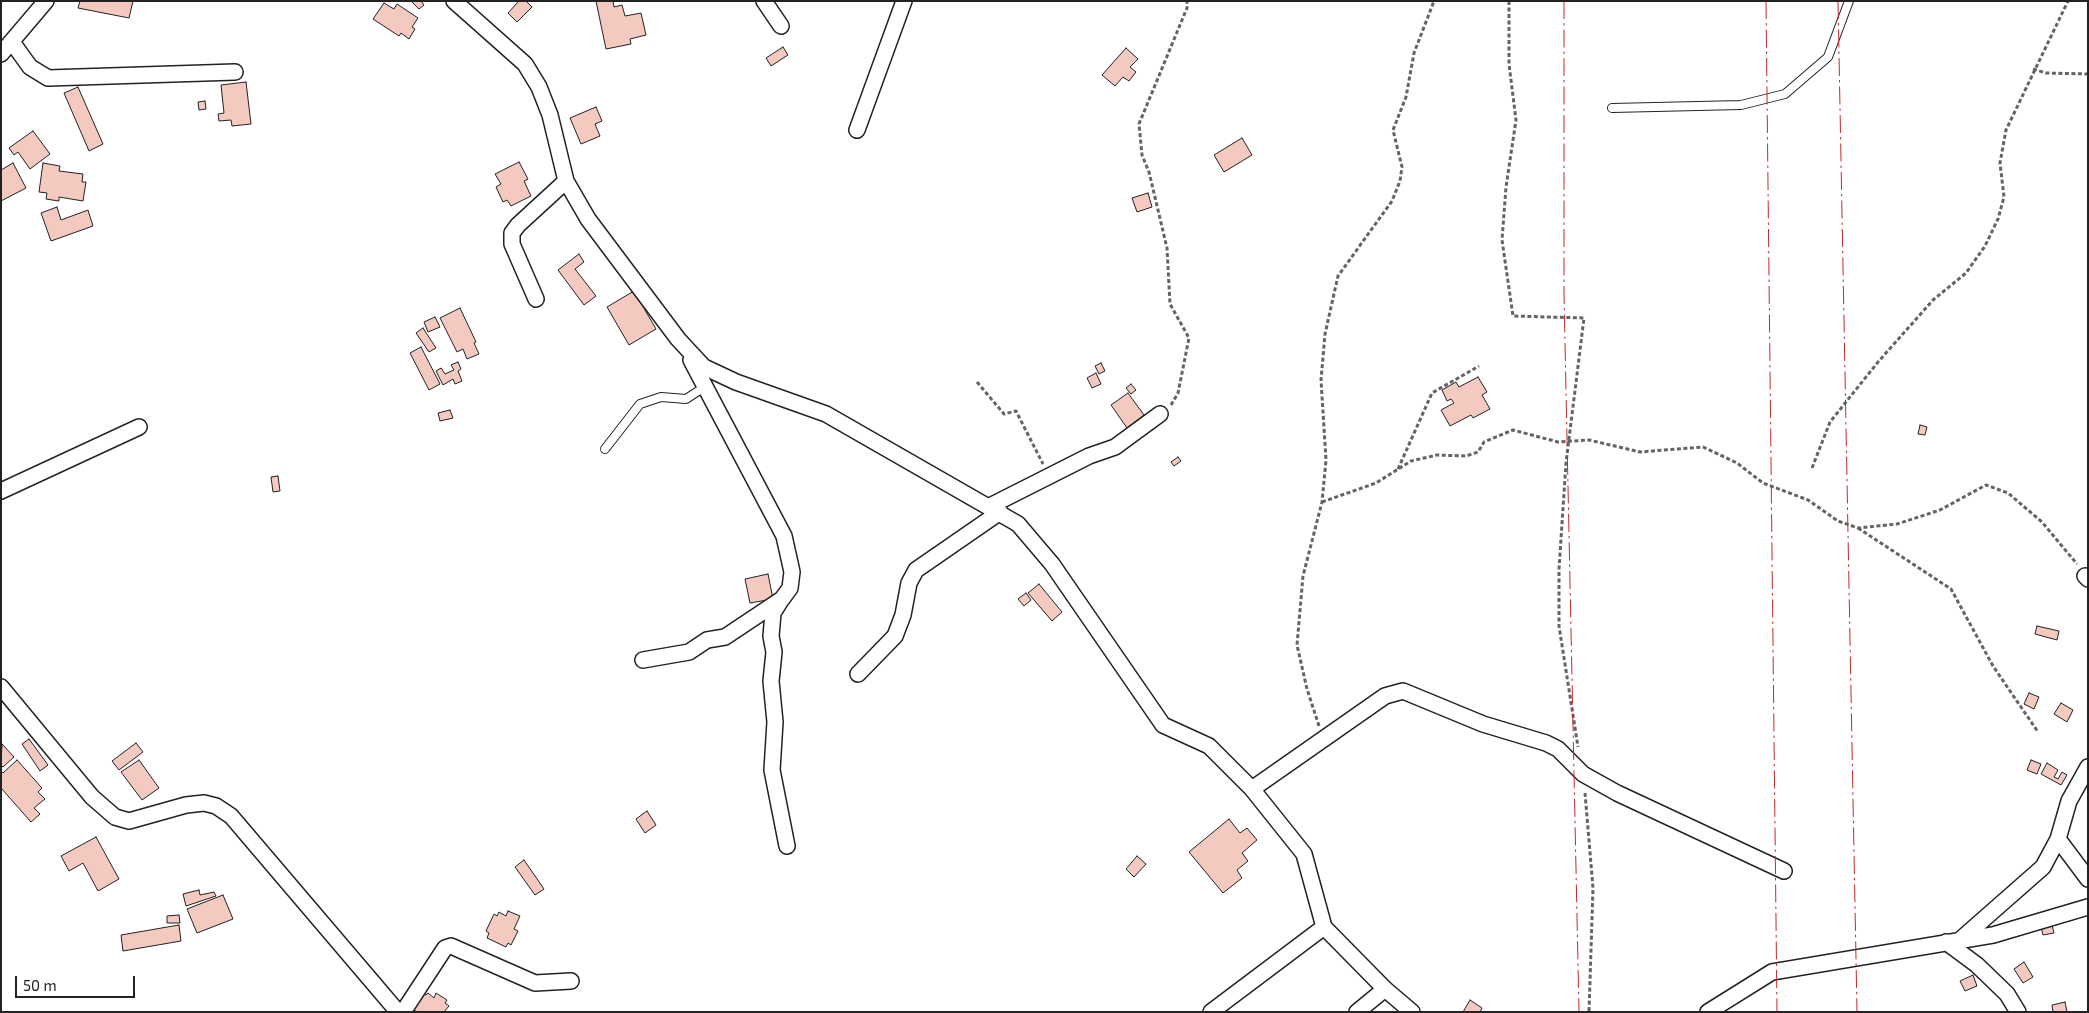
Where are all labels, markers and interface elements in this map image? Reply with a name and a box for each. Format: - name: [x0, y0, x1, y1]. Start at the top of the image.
- scale bar: [18, 966, 138, 998]
- text: 50 m: [23, 976, 57, 994]

